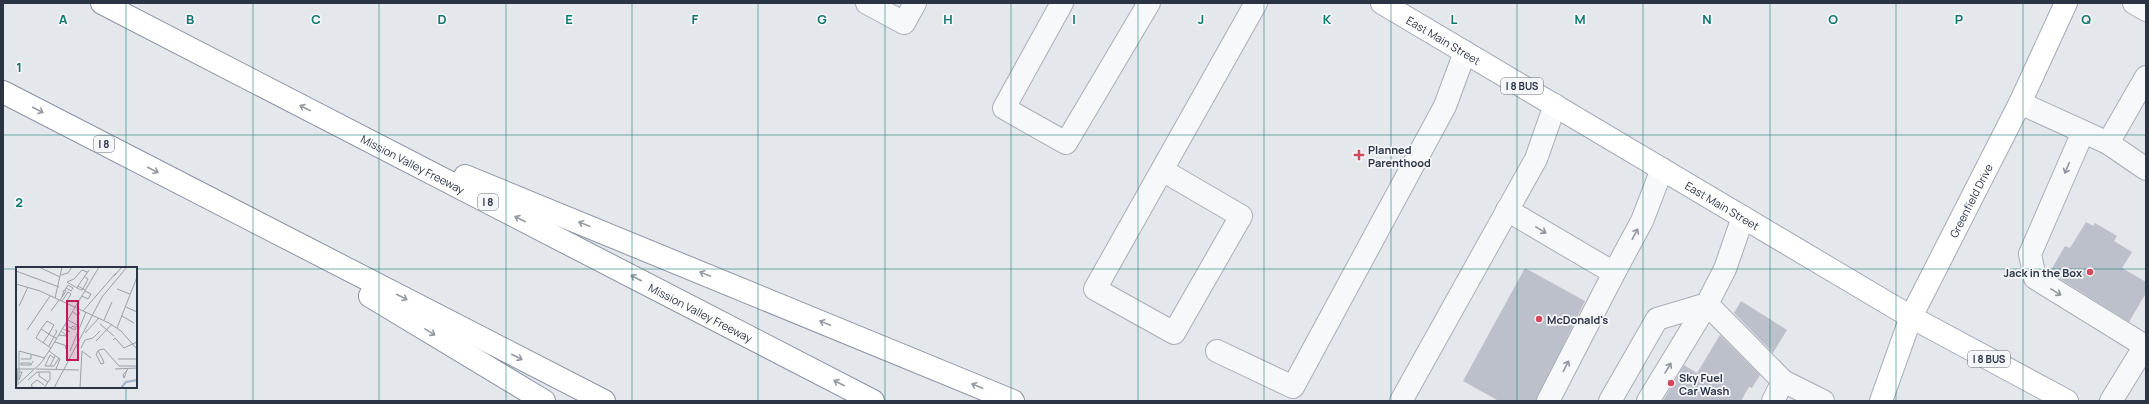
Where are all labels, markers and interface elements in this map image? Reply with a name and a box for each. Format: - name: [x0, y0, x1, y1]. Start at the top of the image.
- text: A: [59, 10, 68, 28]
- text: B: [186, 10, 194, 28]
- text: C: [311, 10, 321, 28]
- text: D: [437, 10, 447, 28]
- text: E: [565, 10, 573, 28]
- text: F: [692, 10, 699, 28]
- text: G: [817, 10, 827, 28]
- text: H: [943, 10, 953, 28]
- text: I: [1072, 10, 1076, 28]
- text: J: [1198, 10, 1204, 28]
- text: K: [1323, 10, 1332, 28]
- text: L: [1451, 10, 1458, 28]
- text: M: [1574, 10, 1586, 28]
- text: N: [1702, 10, 1712, 28]
- text: O: [1828, 10, 1838, 28]
- text: P: [1955, 10, 1963, 28]
- text: Q: [2081, 10, 2091, 28]
- street label: East Main Street: [1404, 12, 1484, 68]
- text: 1: [16, 58, 22, 76]
- road number: I 8 BUS: [1501, 78, 1543, 94]
- one-way arrow: [300, 104, 312, 111]
- one-way arrow: [31, 107, 43, 114]
- street label: Mission Valley Freeway: [359, 131, 468, 197]
- road number: I 8: [94, 136, 114, 152]
- place label: Planned Parenthood: [1368, 142, 1431, 170]
- marker: Planned Parenthood: [1353, 149, 1365, 161]
- street label: Greenfield Drive: [1945, 160, 1996, 240]
- one-way arrow: [2063, 161, 2071, 173]
- one-way arrow: [147, 166, 159, 174]
- street label: East Main Street: [1683, 177, 1762, 233]
- text: 2: [15, 193, 23, 211]
- road number: I 8: [478, 194, 498, 210]
- one-way arrow: [515, 215, 527, 222]
- one-way arrow: [579, 220, 591, 228]
- one-way arrow: [1535, 226, 1547, 234]
- one-way arrow: [1632, 229, 1640, 241]
- place label: Jack in the Box: [2003, 265, 2082, 280]
- inset map: [16, 267, 137, 388]
- marker: Jack in the Box: [2085, 267, 2095, 277]
- one-way arrow: [699, 269, 711, 277]
- one-way arrow: [630, 274, 642, 282]
- street label: Mission Valley Freeway: [646, 279, 756, 345]
- one-way arrow: [2051, 287, 2062, 296]
- one-way arrow: [395, 294, 407, 302]
- place label: McDonald's: [1547, 312, 1608, 327]
- marker: McDonald's: [1534, 314, 1544, 324]
- one-way arrow: [819, 318, 831, 326]
- one-way arrow: [424, 329, 436, 337]
- road number: I 8 BUS: [1968, 351, 2010, 367]
- one-way arrow: [511, 353, 523, 361]
- one-way arrow: [1563, 361, 1570, 373]
- one-way arrow: [1665, 362, 1673, 374]
- place label: Sky Fuel Car Wash: [1679, 370, 1730, 398]
- marker: Sky Fuel Car Wash: [1666, 378, 1676, 388]
- one-way arrow: [833, 379, 845, 386]
- one-way arrow: [971, 382, 983, 389]

